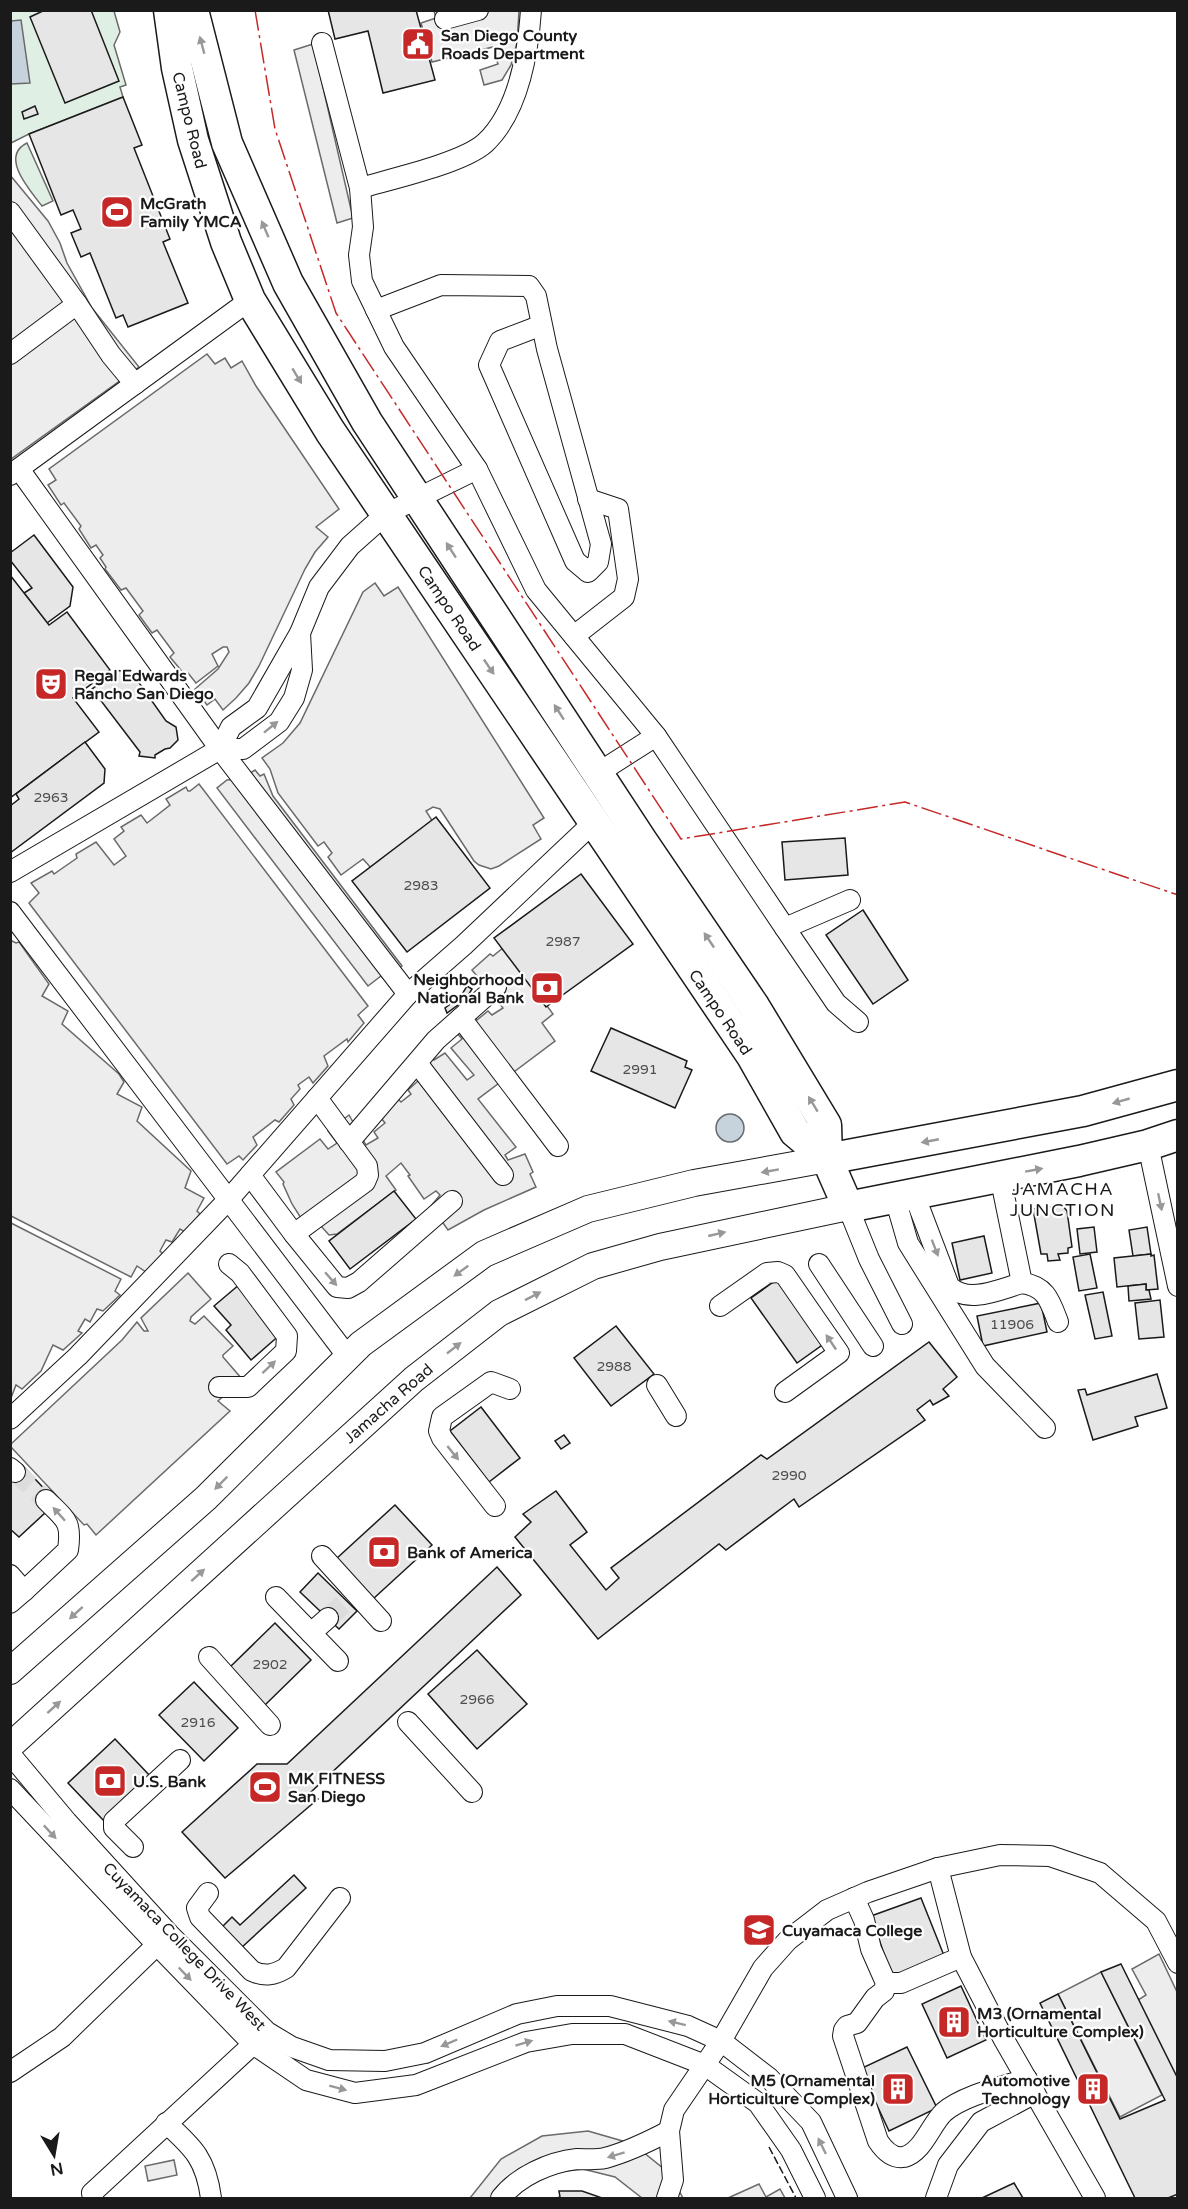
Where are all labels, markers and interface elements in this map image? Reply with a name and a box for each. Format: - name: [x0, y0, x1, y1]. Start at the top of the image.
- public building icon: San Diego County Roads Department: [400, 26, 436, 62]
- place label: San Diego County Roads Department: [441, 26, 585, 64]
- one-way arrow: [197, 36, 206, 54]
- street label: Campo Road: [167, 70, 211, 171]
- sports icon: McGrath Family YMCA: [99, 194, 135, 230]
- place label: McGrath Family YMCA: [140, 194, 242, 232]
- one-way arrow: [260, 221, 269, 238]
- one-way arrow: [291, 368, 302, 384]
- one-way arrow: [445, 542, 456, 559]
- street label: Campo Road: [413, 562, 485, 655]
- one-way arrow: [484, 659, 495, 675]
- theatre icon: Regal Edwards Rancho San Diego: [33, 666, 69, 702]
- place label: Regal Edwards Rancho San Diego: [74, 666, 214, 704]
- one-way arrow: [553, 705, 565, 721]
- one-way arrow: [264, 722, 279, 734]
- house number: 2963: [33, 789, 69, 806]
- house number: 2983: [403, 877, 439, 894]
- one-way arrow: [703, 932, 715, 948]
- house number: 2987: [545, 933, 581, 950]
- street label: Campo Road: [684, 966, 756, 1059]
- place label: Neighborhood National Bank: [413, 970, 524, 1008]
- bank icon: Neighborhood National Bank: [529, 970, 565, 1006]
- house number: 2991: [622, 1061, 658, 1078]
- one-way arrow: [808, 1096, 819, 1112]
- one-way arrow: [1112, 1096, 1130, 1106]
- one-way arrow: [921, 1137, 940, 1146]
- one-way arrow: [1024, 1165, 1043, 1174]
- one-way arrow: [760, 1166, 779, 1175]
- district label: JAMACHA JUNCTION: [1010, 1178, 1116, 1221]
- one-way arrow: [1156, 1193, 1165, 1212]
- one-way arrow: [708, 1229, 726, 1239]
- one-way arrow: [930, 1240, 940, 1258]
- one-way arrow: [453, 1265, 469, 1277]
- one-way arrow: [324, 1271, 337, 1286]
- one-way arrow: [525, 1291, 542, 1301]
- house number: 11906: [990, 1316, 1034, 1333]
- one-way arrow: [826, 1334, 837, 1350]
- one-way arrow: [446, 1343, 461, 1355]
- house number: 2988: [596, 1358, 632, 1375]
- one-way arrow: [262, 1360, 277, 1374]
- street label: Jamacha Road: [340, 1360, 437, 1448]
- one-way arrow: [447, 1445, 460, 1461]
- house number: 2990: [771, 1467, 807, 1484]
- one-way arrow: [214, 1476, 228, 1490]
- one-way arrow: [53, 1507, 66, 1522]
- bank icon: Bank of America: [366, 1534, 402, 1570]
- place label: Bank of America: [407, 1543, 533, 1563]
- one-way arrow: [190, 1568, 205, 1582]
- one-way arrow: [69, 1606, 84, 1619]
- house number: 2902: [252, 1656, 288, 1673]
- house number: 2966: [459, 1691, 495, 1708]
- one-way arrow: [46, 1700, 61, 1714]
- house number: 2916: [180, 1714, 216, 1731]
- bank icon: U.S. Bank: [92, 1763, 128, 1799]
- sports icon: MK FITNESS San Diego: [247, 1769, 283, 1805]
- place label: MK FITNESS San Diego: [288, 1769, 385, 1807]
- place label: U.S. Bank: [133, 1772, 206, 1792]
- one-way arrow: [43, 1825, 57, 1839]
- street label: Cuyamaca College Drive West: [98, 1858, 270, 2035]
- school or university icon: Cuyamaca College: [741, 1912, 777, 1948]
- place label: Cuyamaca College: [782, 1921, 922, 1941]
- one-way arrow: [177, 1966, 191, 1980]
- building icon: M3 (Ornamental Horticulture Complex): [936, 2004, 972, 2040]
- place label: M3 (Ornamental Horticulture Complex): [977, 2004, 1144, 2042]
- one-way arrow: [668, 2017, 687, 2027]
- one-way arrow: [515, 2038, 533, 2047]
- one-way arrow: [440, 2039, 458, 2048]
- place label: M5 (Ornamental Horticulture Complex): [708, 2071, 875, 2109]
- building icon: M5 (Ornamental Horticulture Complex): [880, 2071, 916, 2107]
- place label: Automotive Technology: [981, 2071, 1070, 2109]
- building icon: Automotive Technology: [1075, 2071, 1111, 2107]
- one-way arrow: [328, 2084, 347, 2094]
- north arrow: [24, 2125, 84, 2185]
- one-way arrow: [818, 2137, 827, 2154]
- one-way arrow: [607, 2150, 625, 2160]
- text: N: [48, 2158, 65, 2180]

